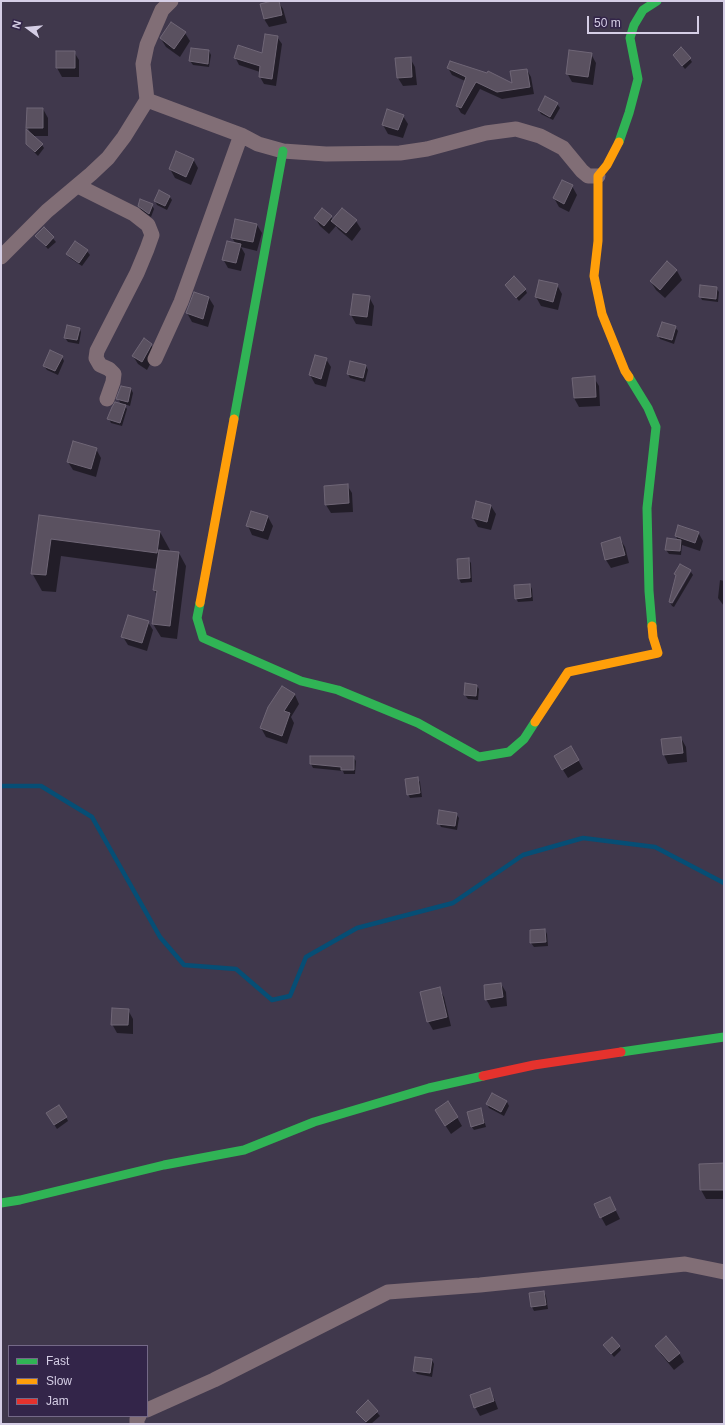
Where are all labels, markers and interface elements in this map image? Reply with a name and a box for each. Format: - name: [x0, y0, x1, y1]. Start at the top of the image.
- north arrow: [8, 8, 48, 48]
- scale bar: [589, 8, 701, 34]
- text: 50 m: [594, 16, 621, 30]
- text: N: [10, 19, 23, 30]
- legend: [8, 1345, 148, 1417]
- text: Fast: [46, 1354, 69, 1368]
- text: Slow: [46, 1374, 72, 1388]
- text: Jam: [46, 1394, 69, 1408]

